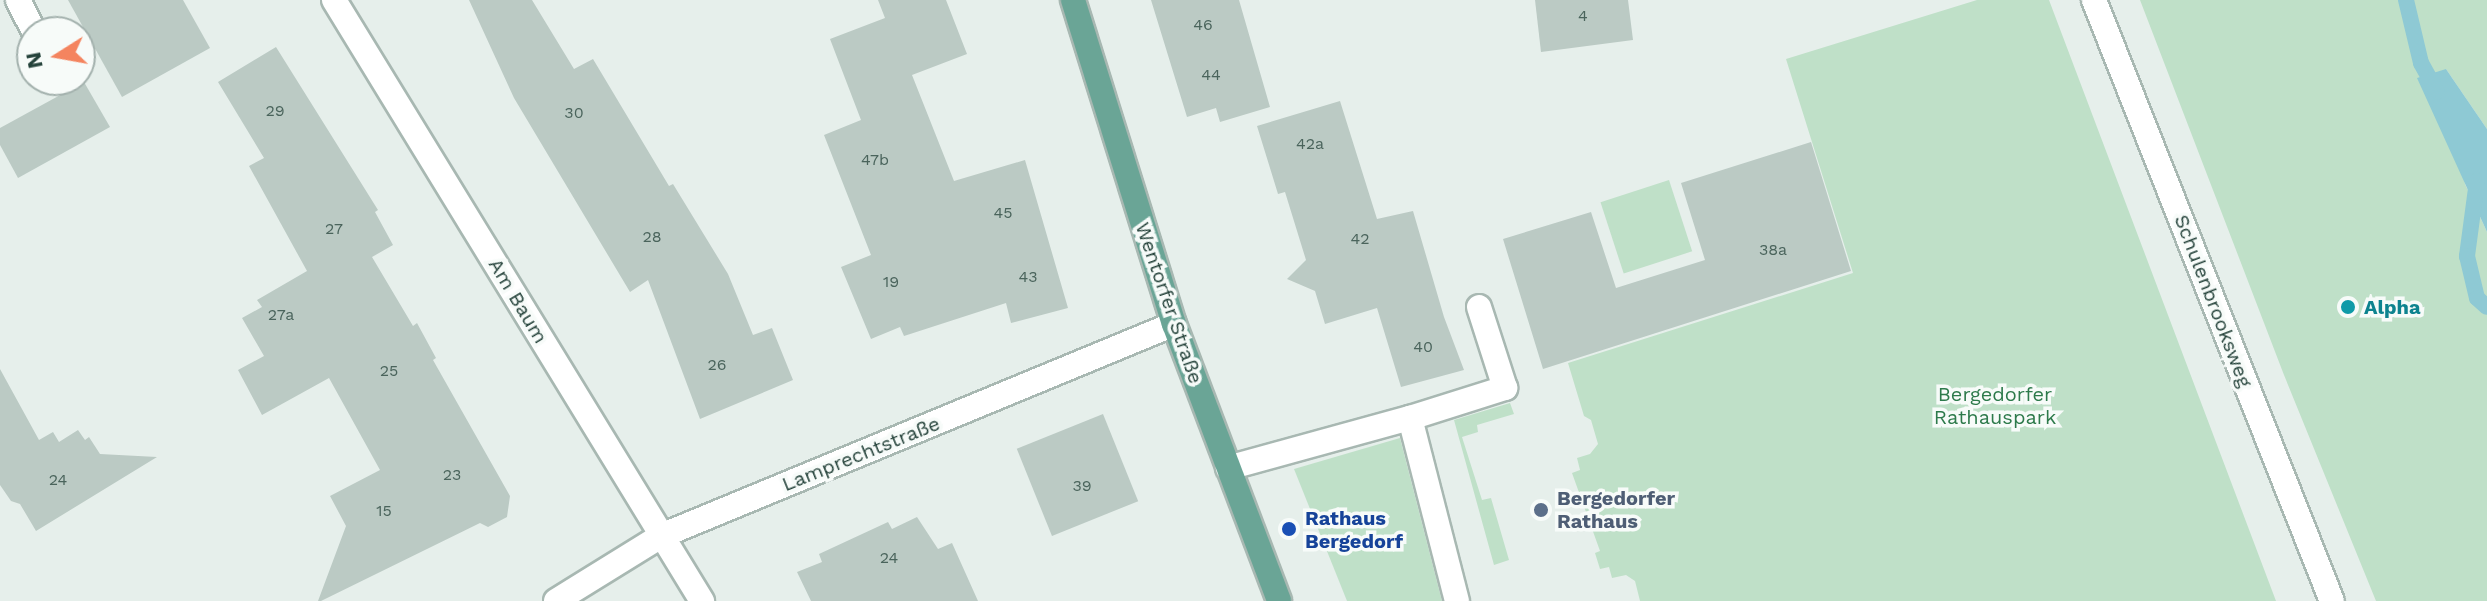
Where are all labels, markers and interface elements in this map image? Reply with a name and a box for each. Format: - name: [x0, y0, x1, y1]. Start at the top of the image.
- house number: 4: [1578, 6, 1588, 26]
- house number: 46: [1193, 15, 1213, 35]
- north arrow: [16, 16, 96, 96]
- text: N: [20, 50, 48, 71]
- house number: 44: [1201, 65, 1221, 85]
- house number: 29: [265, 101, 285, 121]
- house number: 30: [564, 103, 584, 123]
- house number: 42a: [1296, 134, 1324, 154]
- house number: 47b: [861, 150, 889, 170]
- house number: 45: [993, 203, 1013, 223]
- street label: Schulenbrooksweg: [2169, 211, 2257, 391]
- house number: 27: [325, 219, 343, 239]
- street label: Wentorfer Straße: [1130, 219, 1208, 387]
- house number: 28: [642, 227, 662, 247]
- house number: 42: [1350, 229, 1370, 249]
- house number: 38a: [1759, 240, 1787, 260]
- street label: Am Baum: [483, 254, 553, 348]
- house number: 43: [1018, 267, 1038, 287]
- house number: 19: [883, 272, 899, 292]
- place label: Alpha: [2364, 295, 2421, 319]
- marker: Alpha: [2339, 298, 2357, 316]
- house number: 27a: [268, 305, 294, 325]
- house number: 40: [1413, 337, 1433, 357]
- house number: 26: [707, 355, 727, 375]
- house number: 25: [380, 361, 398, 381]
- park label: Bergedorfer Rathauspark: [1934, 383, 2056, 430]
- street label: Lamprechtstraße: [779, 411, 943, 497]
- house number: 23: [443, 465, 461, 485]
- house number: 24: [49, 470, 67, 490]
- house number: 39: [1072, 476, 1092, 496]
- place label: Bergedorfer Rathaus: [1557, 486, 1675, 533]
- house number: 15: [376, 501, 392, 521]
- marker: Bergedorfer Rathaus: [1532, 501, 1550, 519]
- place label: Rathaus Bergedorf: [1305, 506, 1403, 553]
- marker: Rathaus Bergedorf: [1280, 520, 1298, 538]
- house number: 24: [880, 548, 898, 568]

